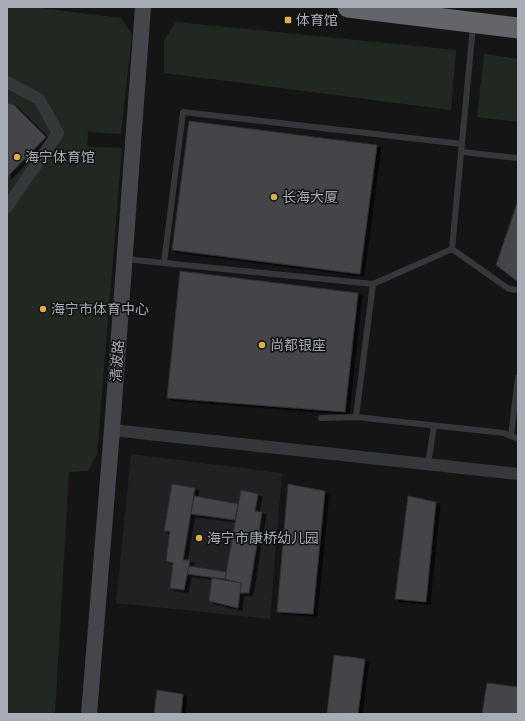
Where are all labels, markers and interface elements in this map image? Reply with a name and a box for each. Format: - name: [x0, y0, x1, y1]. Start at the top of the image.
- place label: 体育馆: [296, 13, 338, 28]
- marker: 体育馆: [283, 15, 293, 25]
- place label: 海宁体育馆: [25, 149, 95, 165]
- marker: 海宁体育馆: [12, 152, 22, 162]
- place label: 长海大厦: [282, 190, 338, 205]
- marker: 长海大厦: [269, 192, 279, 202]
- place label: 海宁市体育中心: [51, 301, 149, 317]
- marker: 海宁市体育中心: [38, 304, 48, 314]
- place label: 尚都银座: [270, 338, 326, 353]
- street label: 清波路: [109, 340, 126, 383]
- marker: 尚都银座: [257, 340, 267, 350]
- place label: 海宁市康桥幼儿园: [207, 530, 319, 546]
- marker: 海宁市康桥幼儿园: [194, 533, 204, 543]

